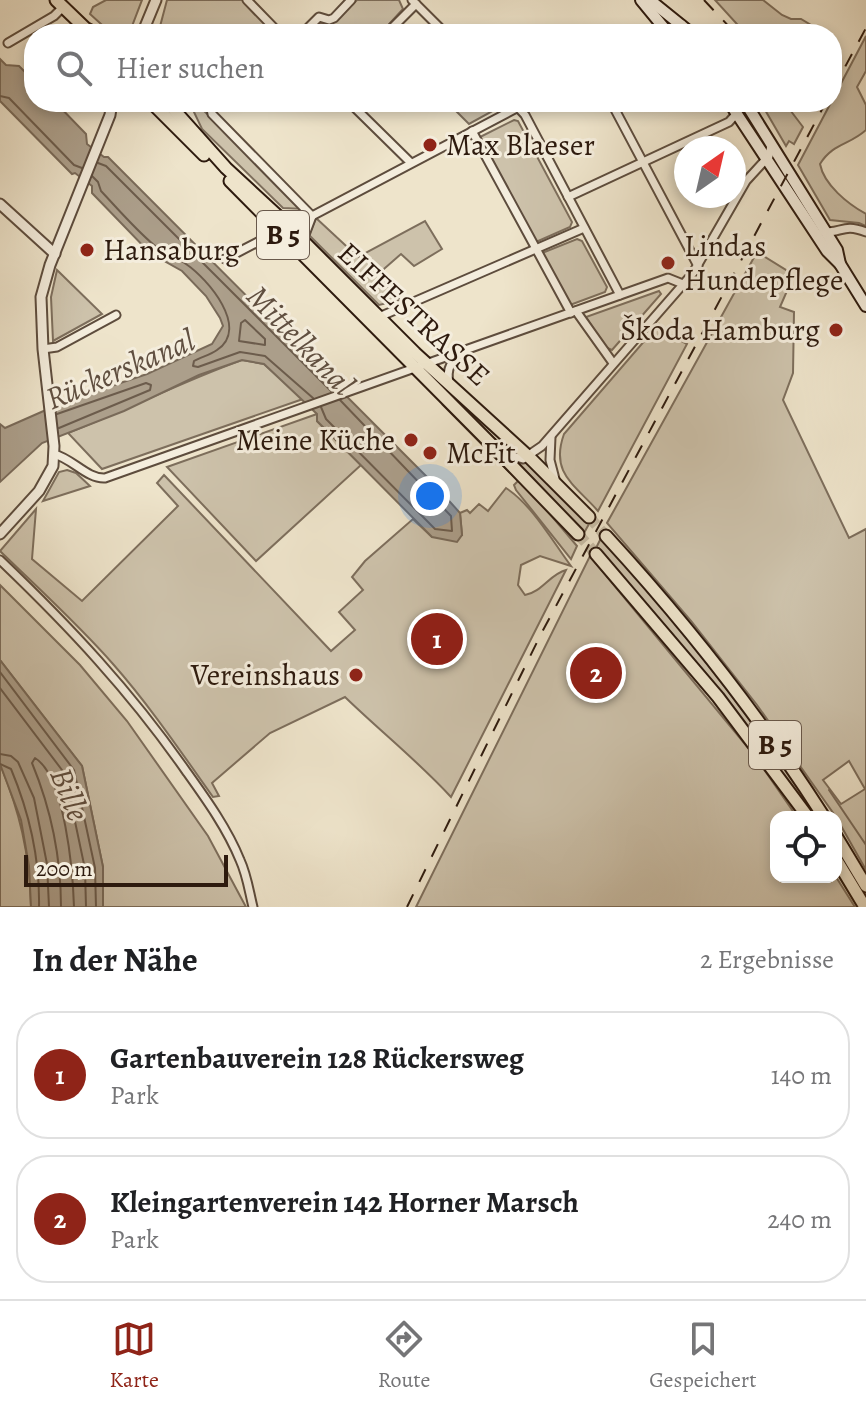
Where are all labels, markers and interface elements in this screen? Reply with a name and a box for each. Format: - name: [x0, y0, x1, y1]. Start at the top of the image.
- search box: [24, 24, 842, 112]
- icon: search: [52, 46, 96, 90]
- text: Hier suchen: [116, 48, 265, 88]
- place label: Max Blaeser: [446, 125, 595, 165]
- marker: Max Blaeser: [421, 136, 439, 154]
- north arrow: [674, 136, 746, 208]
- road number: B 5: [257, 211, 309, 259]
- place label: Lindas Hundepflege: [684, 226, 844, 300]
- place label: Hansaburg: [103, 230, 239, 270]
- street label: EIFFESTRASSE: [329, 233, 499, 395]
- marker: Hansaburg: [78, 241, 96, 259]
- marker: Lindas Hundepflege: [659, 254, 677, 272]
- water label: Mittelkanal: [237, 275, 365, 405]
- place label: Škoda Hamburg: [620, 310, 820, 350]
- water label: Rückerskanal: [38, 318, 202, 420]
- marker: Škoda Hamburg: [827, 321, 845, 339]
- place label: Meine Küche: [236, 420, 395, 460]
- marker: Meine Küche: [402, 431, 420, 449]
- place label: McFit: [446, 433, 516, 473]
- marker: McFit: [421, 444, 439, 462]
- your location: [410, 476, 450, 516]
- pin: 1: [411, 609, 463, 669]
- pin: 2: [570, 643, 622, 703]
- place label: Vereinshaus: [190, 655, 340, 695]
- marker: Vereinshaus: [347, 666, 365, 684]
- road number: B 5: [749, 721, 801, 769]
- water label: Bille: [40, 761, 100, 827]
- map controls: [770, 811, 842, 883]
- button: locate: [770, 811, 842, 883]
- scale bar: [24, 851, 228, 887]
- text: 200 m: [36, 854, 93, 884]
- text: In der Nähe: [32, 936, 198, 983]
- text: 2 Ergebnisse: [700, 942, 834, 977]
- text: Gartenbauverein 128 Rückersweg: [110, 1038, 524, 1078]
- text: 1: [55, 1058, 65, 1093]
- text: 140 m: [771, 1058, 832, 1093]
- text: Park: [110, 1078, 159, 1113]
- text: Kleingartenverein 142 Horner Marsch: [110, 1182, 579, 1222]
- text: 2: [54, 1202, 66, 1237]
- text: 240 m: [767, 1202, 832, 1237]
- text: Park: [110, 1222, 159, 1257]
- tab: Karte: [109, 1317, 159, 1395]
- tab: Route: [378, 1317, 430, 1395]
- tab: Gespeichert: [649, 1317, 757, 1395]

